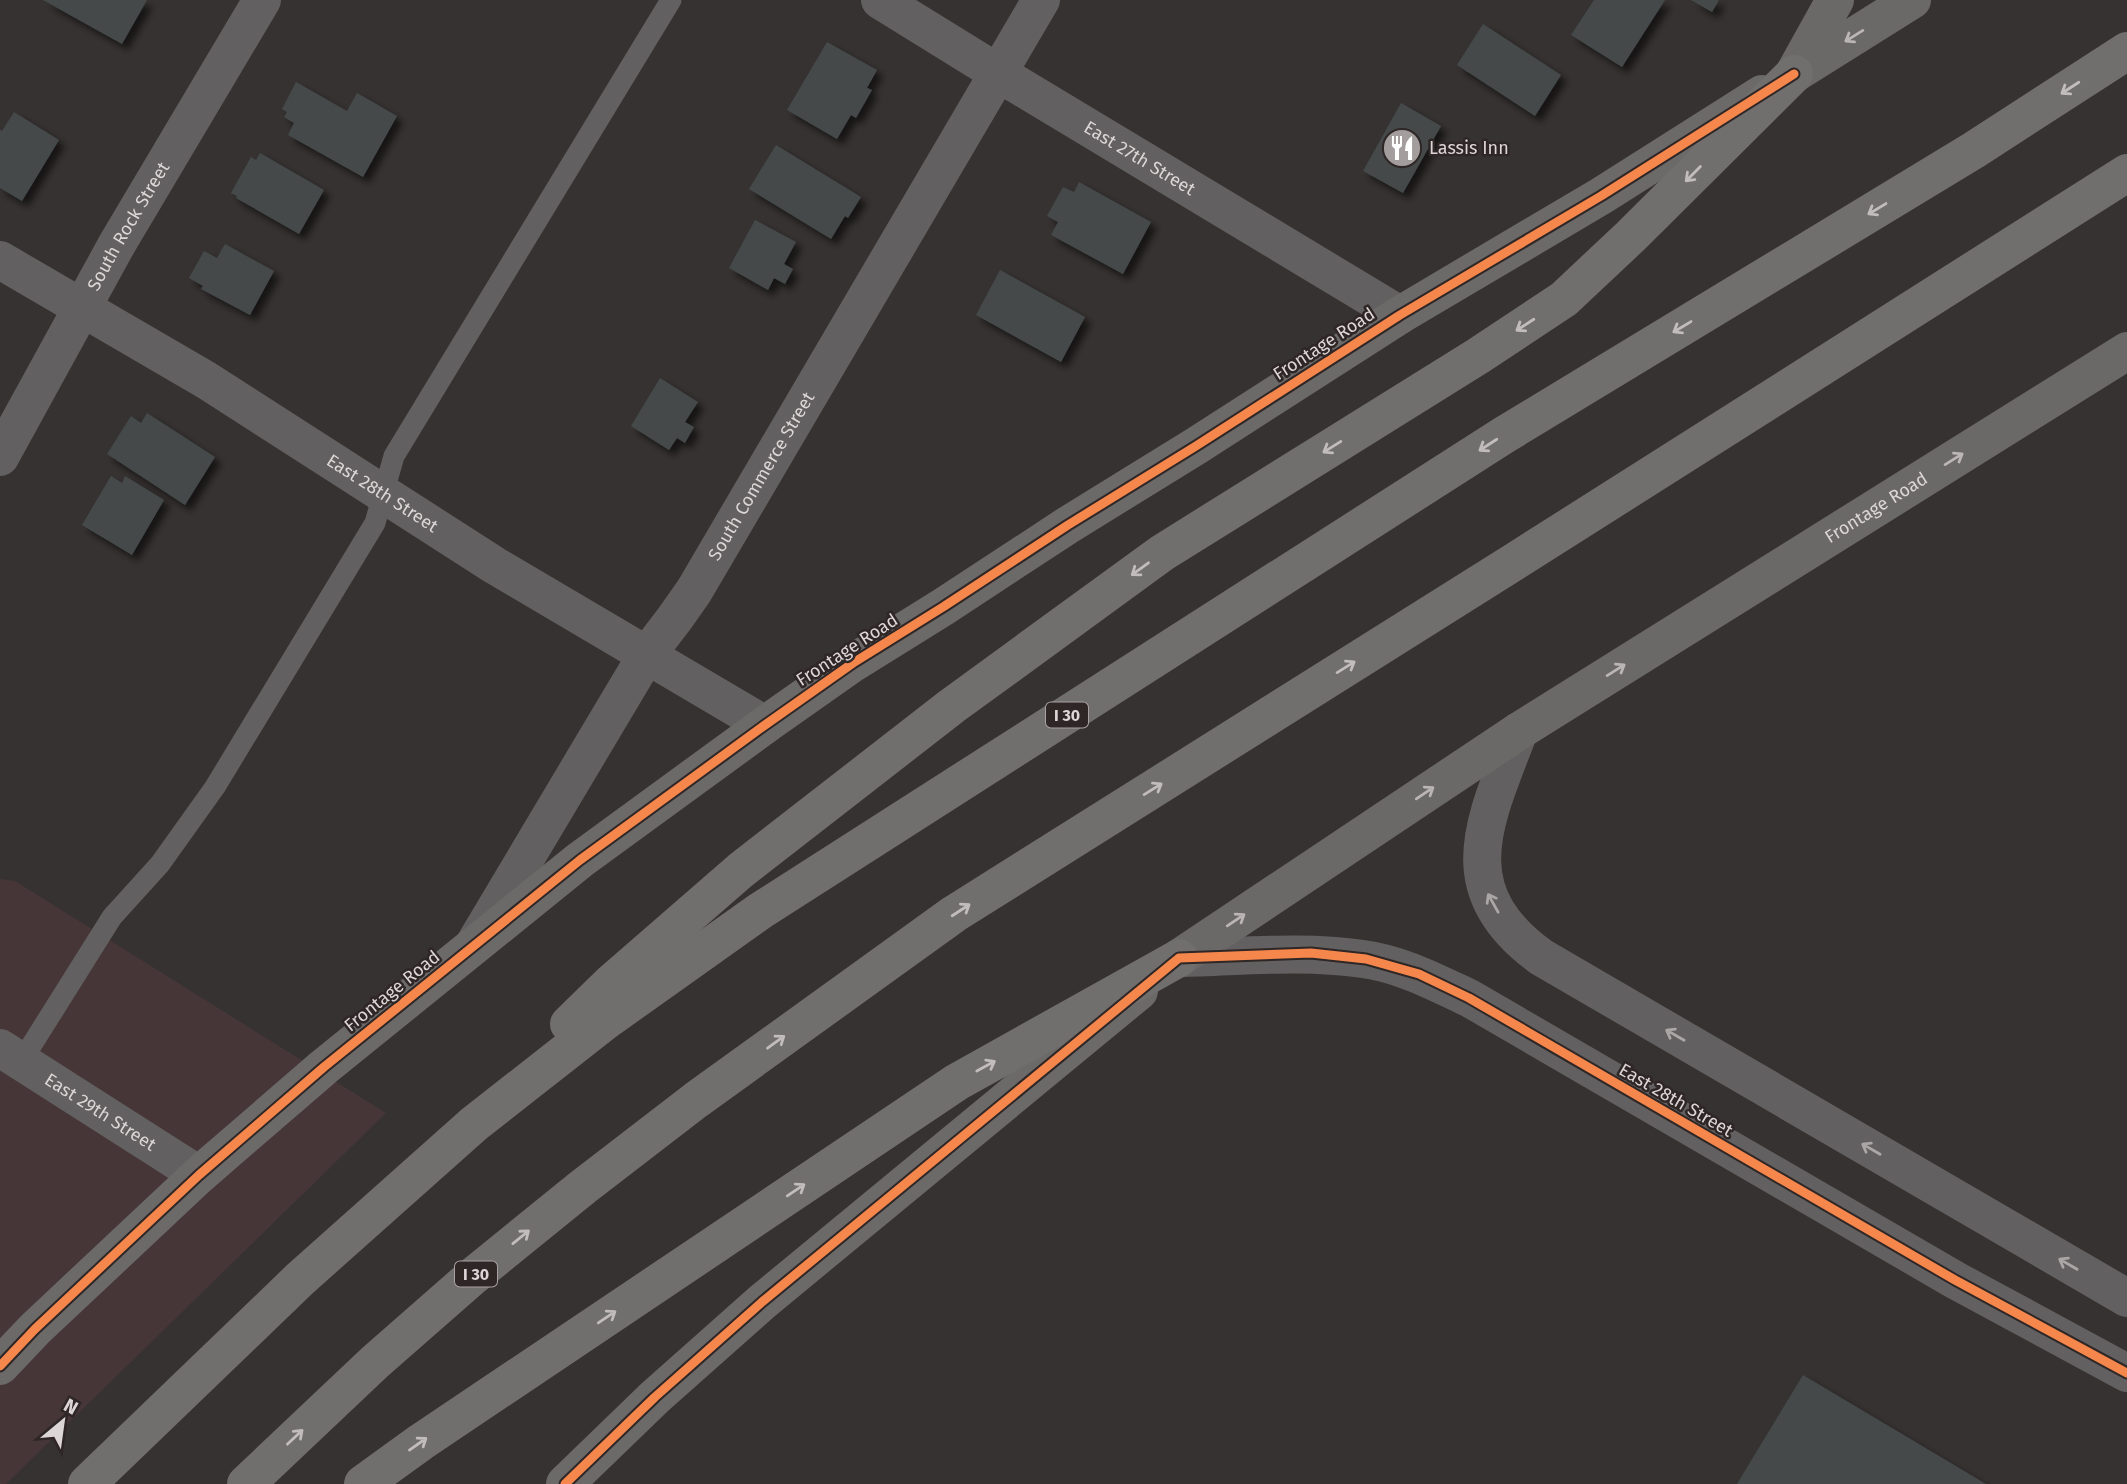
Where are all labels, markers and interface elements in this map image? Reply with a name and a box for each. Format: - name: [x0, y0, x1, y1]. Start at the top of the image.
- one-way arrow: [1845, 29, 1865, 43]
- one-way arrow: [2060, 82, 2080, 96]
- street label: East 27th Street: [1080, 116, 1200, 200]
- restaurant icon: Lassis Inn: [1381, 127, 1423, 169]
- place label: Lassis Inn: [1429, 137, 1509, 159]
- street label: South Rock Street: [82, 157, 175, 295]
- one-way arrow: [1685, 165, 1702, 182]
- one-way arrow: [1867, 202, 1887, 216]
- street label: Frontage Road: [1269, 303, 1379, 385]
- one-way arrow: [1515, 319, 1535, 333]
- one-way arrow: [1673, 320, 1693, 334]
- street label: South Commerce Street: [703, 388, 820, 564]
- one-way arrow: [1479, 438, 1498, 453]
- one-way arrow: [1323, 440, 1343, 454]
- street label: East 28th Street: [322, 449, 443, 537]
- one-way arrow: [1944, 451, 1964, 465]
- street label: Frontage Road: [1821, 467, 1932, 548]
- one-way arrow: [1131, 561, 1150, 576]
- street label: Frontage Road: [792, 609, 902, 691]
- one-way arrow: [1335, 660, 1355, 674]
- one-way arrow: [1606, 663, 1625, 678]
- road number: I 30: [1046, 702, 1088, 728]
- one-way arrow: [1143, 781, 1163, 795]
- one-way arrow: [1414, 786, 1434, 800]
- one-way arrow: [1486, 894, 1500, 914]
- one-way arrow: [951, 903, 970, 917]
- one-way arrow: [1226, 913, 1245, 927]
- street label: Frontage Road: [340, 946, 444, 1036]
- one-way arrow: [1665, 1028, 1685, 1042]
- one-way arrow: [766, 1035, 785, 1049]
- street label: East 28th Street: [1615, 1058, 1737, 1142]
- one-way arrow: [976, 1059, 996, 1073]
- street label: East 29th Street: [41, 1068, 160, 1156]
- one-way arrow: [1862, 1142, 1882, 1156]
- one-way arrow: [786, 1183, 805, 1198]
- one-way arrow: [511, 1230, 529, 1245]
- one-way arrow: [2058, 1257, 2079, 1270]
- road number: I 30: [455, 1262, 497, 1286]
- one-way arrow: [597, 1310, 616, 1324]
- north arrow: [28, 1386, 98, 1456]
- text: N: [60, 1393, 82, 1420]
- one-way arrow: [286, 1429, 304, 1445]
- one-way arrow: [408, 1437, 427, 1451]

